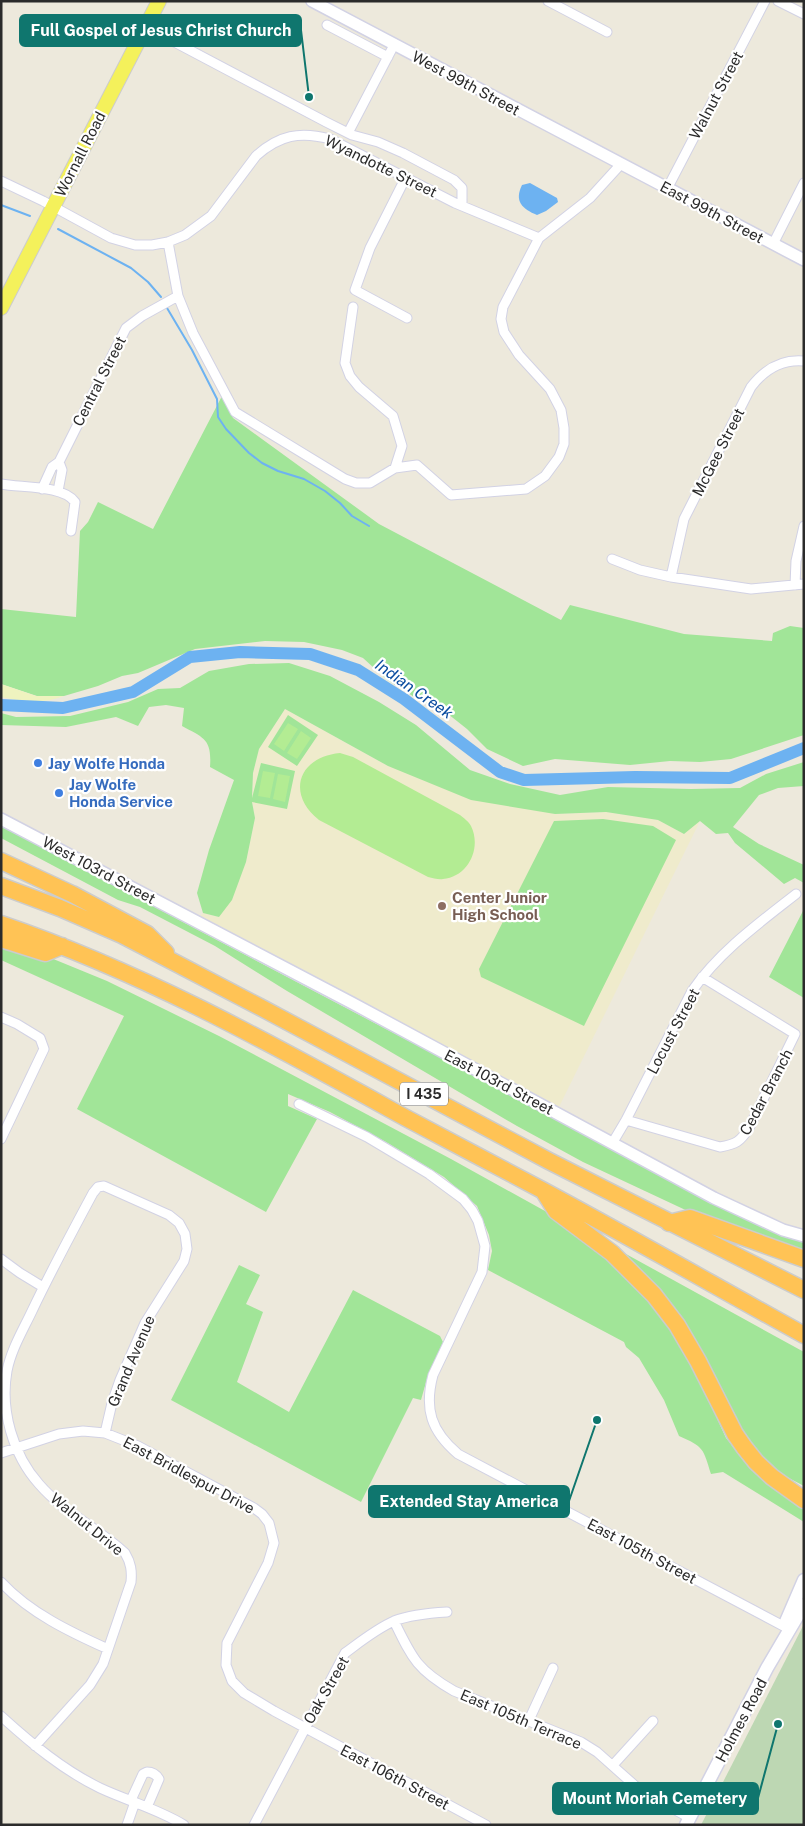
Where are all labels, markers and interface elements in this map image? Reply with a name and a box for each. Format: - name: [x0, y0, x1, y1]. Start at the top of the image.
- callout: Full Gospel of Jesus Christ Church: [20, 15, 301, 46]
- text: Full Gospel of Jesus Christ Church: [31, 21, 291, 40]
- street label: West 99th Street: [409, 47, 523, 119]
- street label: Walnut Street: [686, 48, 746, 142]
- street label: Wornall Road: [51, 109, 109, 199]
- street label: Wyandotte Street: [322, 131, 440, 201]
- street label: East 99th Street: [657, 178, 767, 247]
- street label: Central Street: [69, 333, 129, 429]
- street label: McGee Street: [688, 405, 748, 499]
- water label: Indian Creek: [371, 655, 457, 723]
- place label: Jay Wolfe Honda: [48, 755, 165, 772]
- marker: Jay Wolfe Honda: [32, 757, 44, 769]
- place label: Jay Wolfe Honda Service: [69, 776, 173, 810]
- marker: Jay Wolfe Honda Service: [53, 787, 65, 799]
- street label: West 103rd Street: [39, 833, 159, 907]
- place label: Center Junior High School: [452, 889, 547, 923]
- marker: Center Junior High School: [436, 900, 448, 912]
- street label: Locust Street: [643, 985, 703, 1077]
- street label: East 103rd Street: [442, 1046, 557, 1118]
- street label: Cedar Branch: [736, 1046, 796, 1138]
- road number: I 435: [400, 1082, 448, 1106]
- street label: Grand Avenue: [104, 1313, 158, 1409]
- street label: East Bridlespur Drive: [120, 1433, 258, 1517]
- callout: Extended Stay America: [369, 1486, 569, 1517]
- street label: Walnut Drive: [47, 1489, 127, 1559]
- text: Extended Stay America: [379, 1492, 559, 1511]
- street label: East 105th Street: [585, 1515, 700, 1587]
- street label: Oak Street: [300, 1653, 352, 1727]
- street label: Holmes Road: [712, 1675, 770, 1765]
- street label: East 105th Terrace: [458, 1686, 584, 1752]
- street label: East 106th Street: [338, 1741, 452, 1813]
- callout: Mount Moriah Cemetery: [553, 1783, 758, 1814]
- text: Mount Moriah Cemetery: [563, 1789, 747, 1808]

